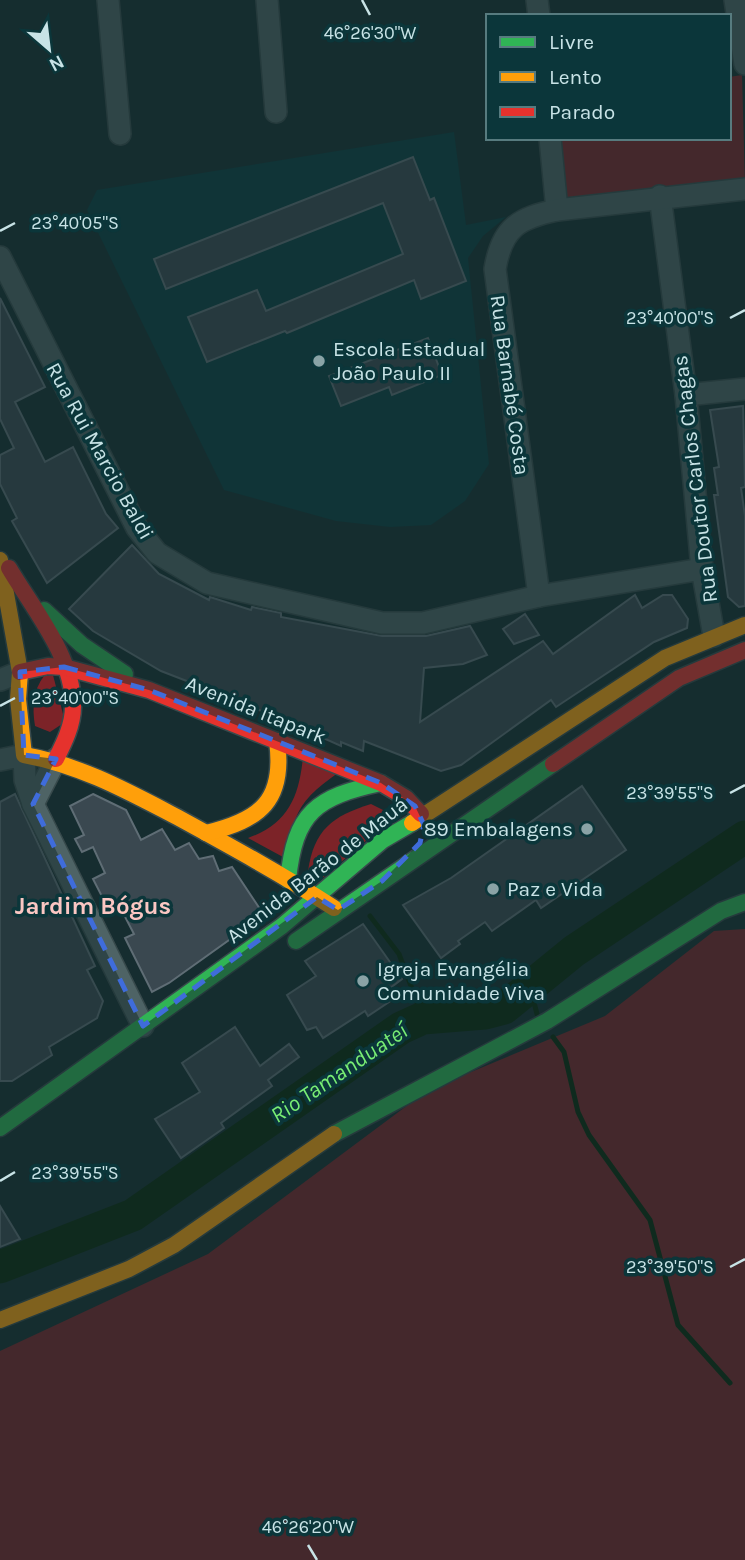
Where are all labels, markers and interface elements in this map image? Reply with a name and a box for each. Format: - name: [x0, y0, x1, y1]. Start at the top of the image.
- north arrow: [14, 14, 84, 84]
- legend: [486, 14, 731, 140]
- text: 46°26'30"W: [324, 22, 416, 44]
- text: Livre: [549, 30, 594, 54]
- text: N: [45, 50, 68, 76]
- text: Lento: [549, 65, 602, 89]
- text: Parado: [549, 100, 615, 124]
- text: 23°40'05"S: [31, 212, 119, 234]
- street label: Rua Barnabé Costa: [485, 293, 535, 477]
- text: 23°40'00"S: [626, 307, 714, 329]
- place label: Escola Estadual João Paulo II: [333, 337, 485, 385]
- marker: Escola Estadual João Paulo II: [311, 353, 327, 369]
- street label: Rua Doutor Carlos Chagas: [668, 354, 722, 604]
- street label: Rua Rui Marcio Baldi: [41, 358, 159, 544]
- street label: Avenida Itapark: [182, 671, 330, 749]
- text: 23°40'00"S: [31, 687, 119, 709]
- text: 23°39'55"S: [626, 782, 714, 804]
- street label: Avenida Barão de Mauá: [222, 792, 412, 948]
- place label: 89 Embalagens: [424, 817, 573, 841]
- marker: 89 Embalagens: [579, 821, 595, 837]
- place label: Paz e Vida: [507, 877, 603, 901]
- marker: Paz e Vida: [485, 881, 501, 897]
- district label: Jardim Bógus: [15, 892, 171, 920]
- place label: Igreja Evangélia Comunidade Viva: [377, 957, 545, 1005]
- marker: Igreja Evangélia Comunidade Viva: [355, 973, 371, 989]
- water label: Rio Tamanduateí: [265, 1016, 415, 1129]
- text: 23°39'55"S: [31, 1162, 119, 1184]
- text: 23°39'50"S: [626, 1256, 714, 1278]
- text: 46°26'20"W: [262, 1516, 354, 1538]

